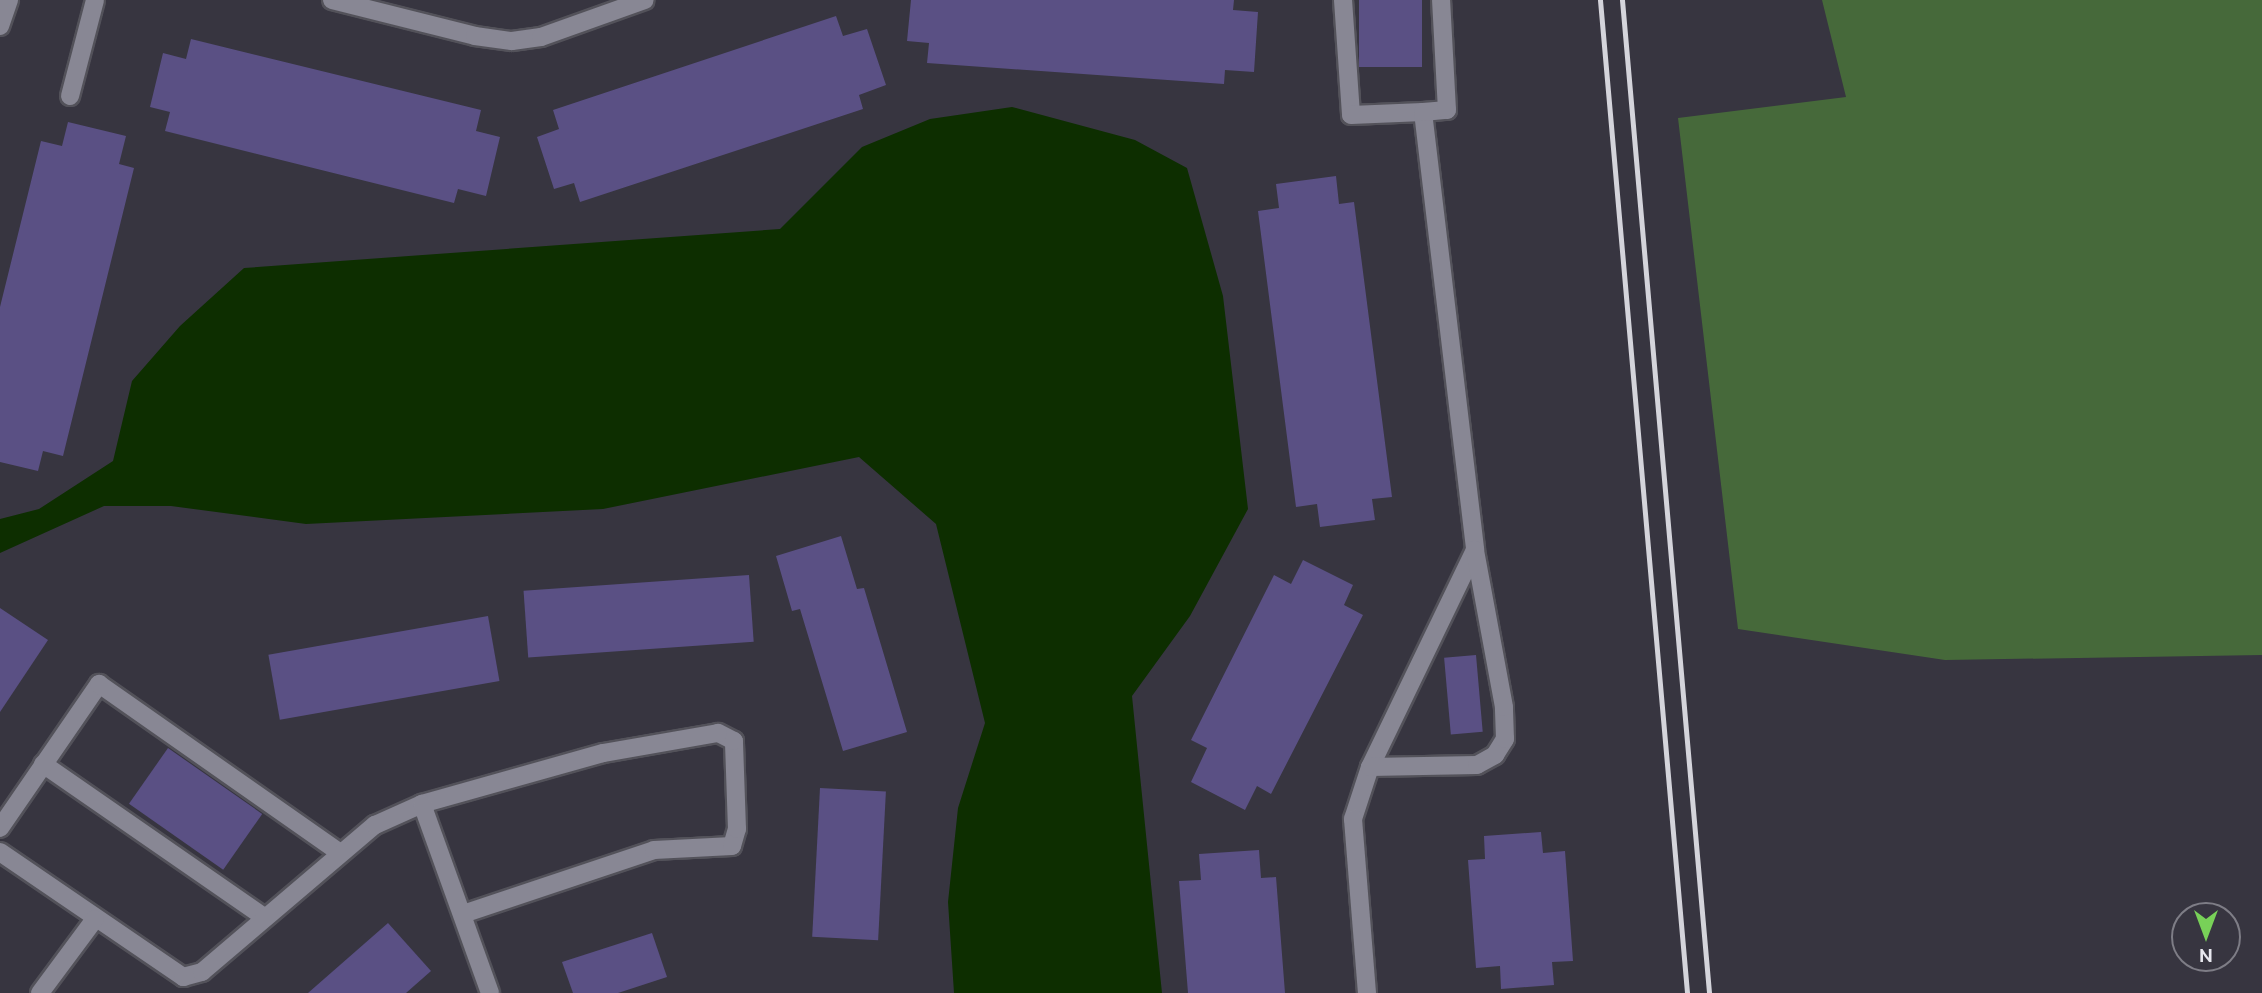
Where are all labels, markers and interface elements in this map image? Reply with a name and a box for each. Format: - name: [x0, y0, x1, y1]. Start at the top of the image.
- north arrow: [2171, 902, 2241, 972]
- text: N: [2199, 945, 2213, 967]

